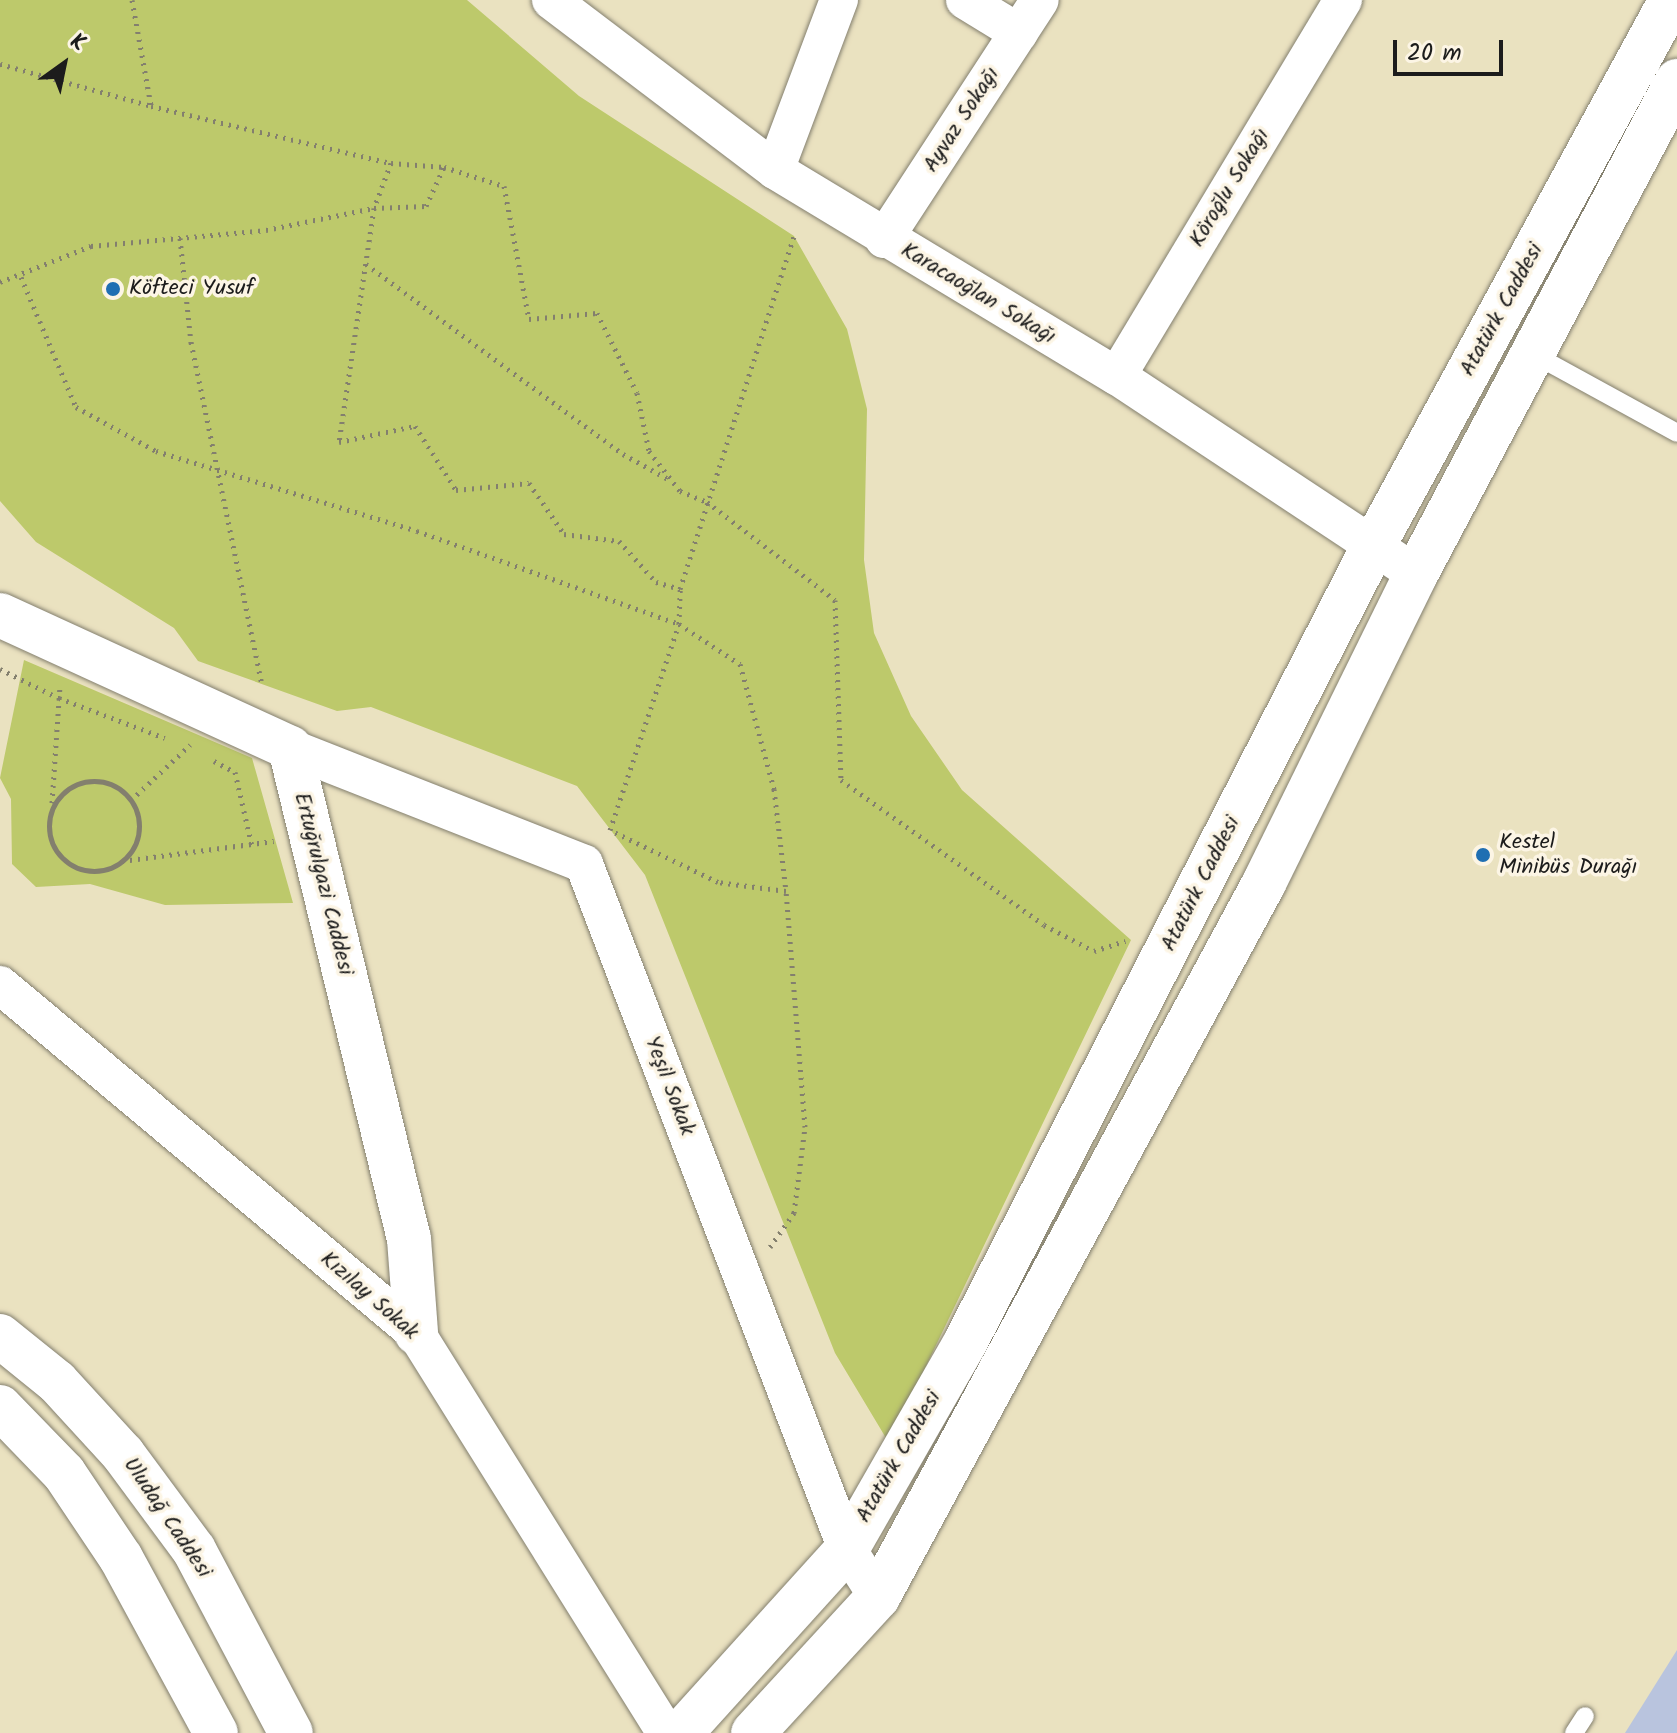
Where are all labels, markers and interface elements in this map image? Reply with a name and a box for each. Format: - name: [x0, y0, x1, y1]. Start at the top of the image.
- north arrow: [24, 24, 104, 104]
- scale bar: [1397, 24, 1507, 74]
- text: K: [62, 25, 92, 62]
- text: 20 m: [1407, 34, 1462, 73]
- street label: Ayvaz Sokağı: [918, 62, 1006, 178]
- street label: Köroğlu Sokağı: [1184, 124, 1276, 252]
- street label: Karacaoğlan Sokağı: [896, 237, 1060, 351]
- street label: Atatürk Caddesi: [1455, 239, 1549, 381]
- place label: Köfteci Yusuf: [129, 276, 254, 302]
- marker: Köfteci Yusuf: [104, 280, 122, 298]
- street label: Ertuğrulgazi Caddesi: [288, 790, 358, 978]
- street label: Atatürk Caddesi: [1156, 812, 1246, 956]
- place label: Kestel Minibüs Durağı: [1499, 829, 1637, 880]
- marker: Kestel Minibüs Durağı: [1474, 846, 1492, 864]
- street label: Yeşil Sokak: [638, 1033, 700, 1139]
- street label: Kızılay Sokak: [314, 1246, 424, 1346]
- street label: Atatürk Caddesi: [851, 1386, 947, 1528]
- street label: Uludağ Caddesi: [117, 1453, 217, 1583]

